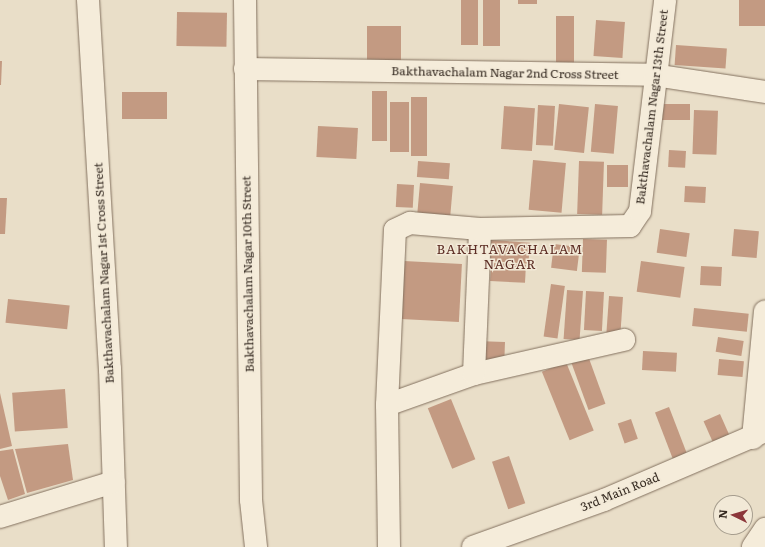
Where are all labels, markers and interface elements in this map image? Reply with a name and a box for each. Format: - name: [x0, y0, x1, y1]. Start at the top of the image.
- street label: Bakthavachalam Nagar 13th Street: [633, 9, 671, 205]
- street label: Bakthavachalam Nagar 2nd Cross Street: [391, 64, 619, 82]
- street label: Bakthavachalam Nagar 1st Cross Street: [91, 162, 117, 384]
- street label: Bakthavachalam Nagar 10th Street: [239, 176, 257, 372]
- district label: BAKHTAVACHALAM NAGAR: [437, 242, 583, 273]
- street label: 3rd Main Road: [579, 470, 661, 514]
- north arrow: [713, 495, 753, 535]
- text: N: [714, 509, 730, 519]

